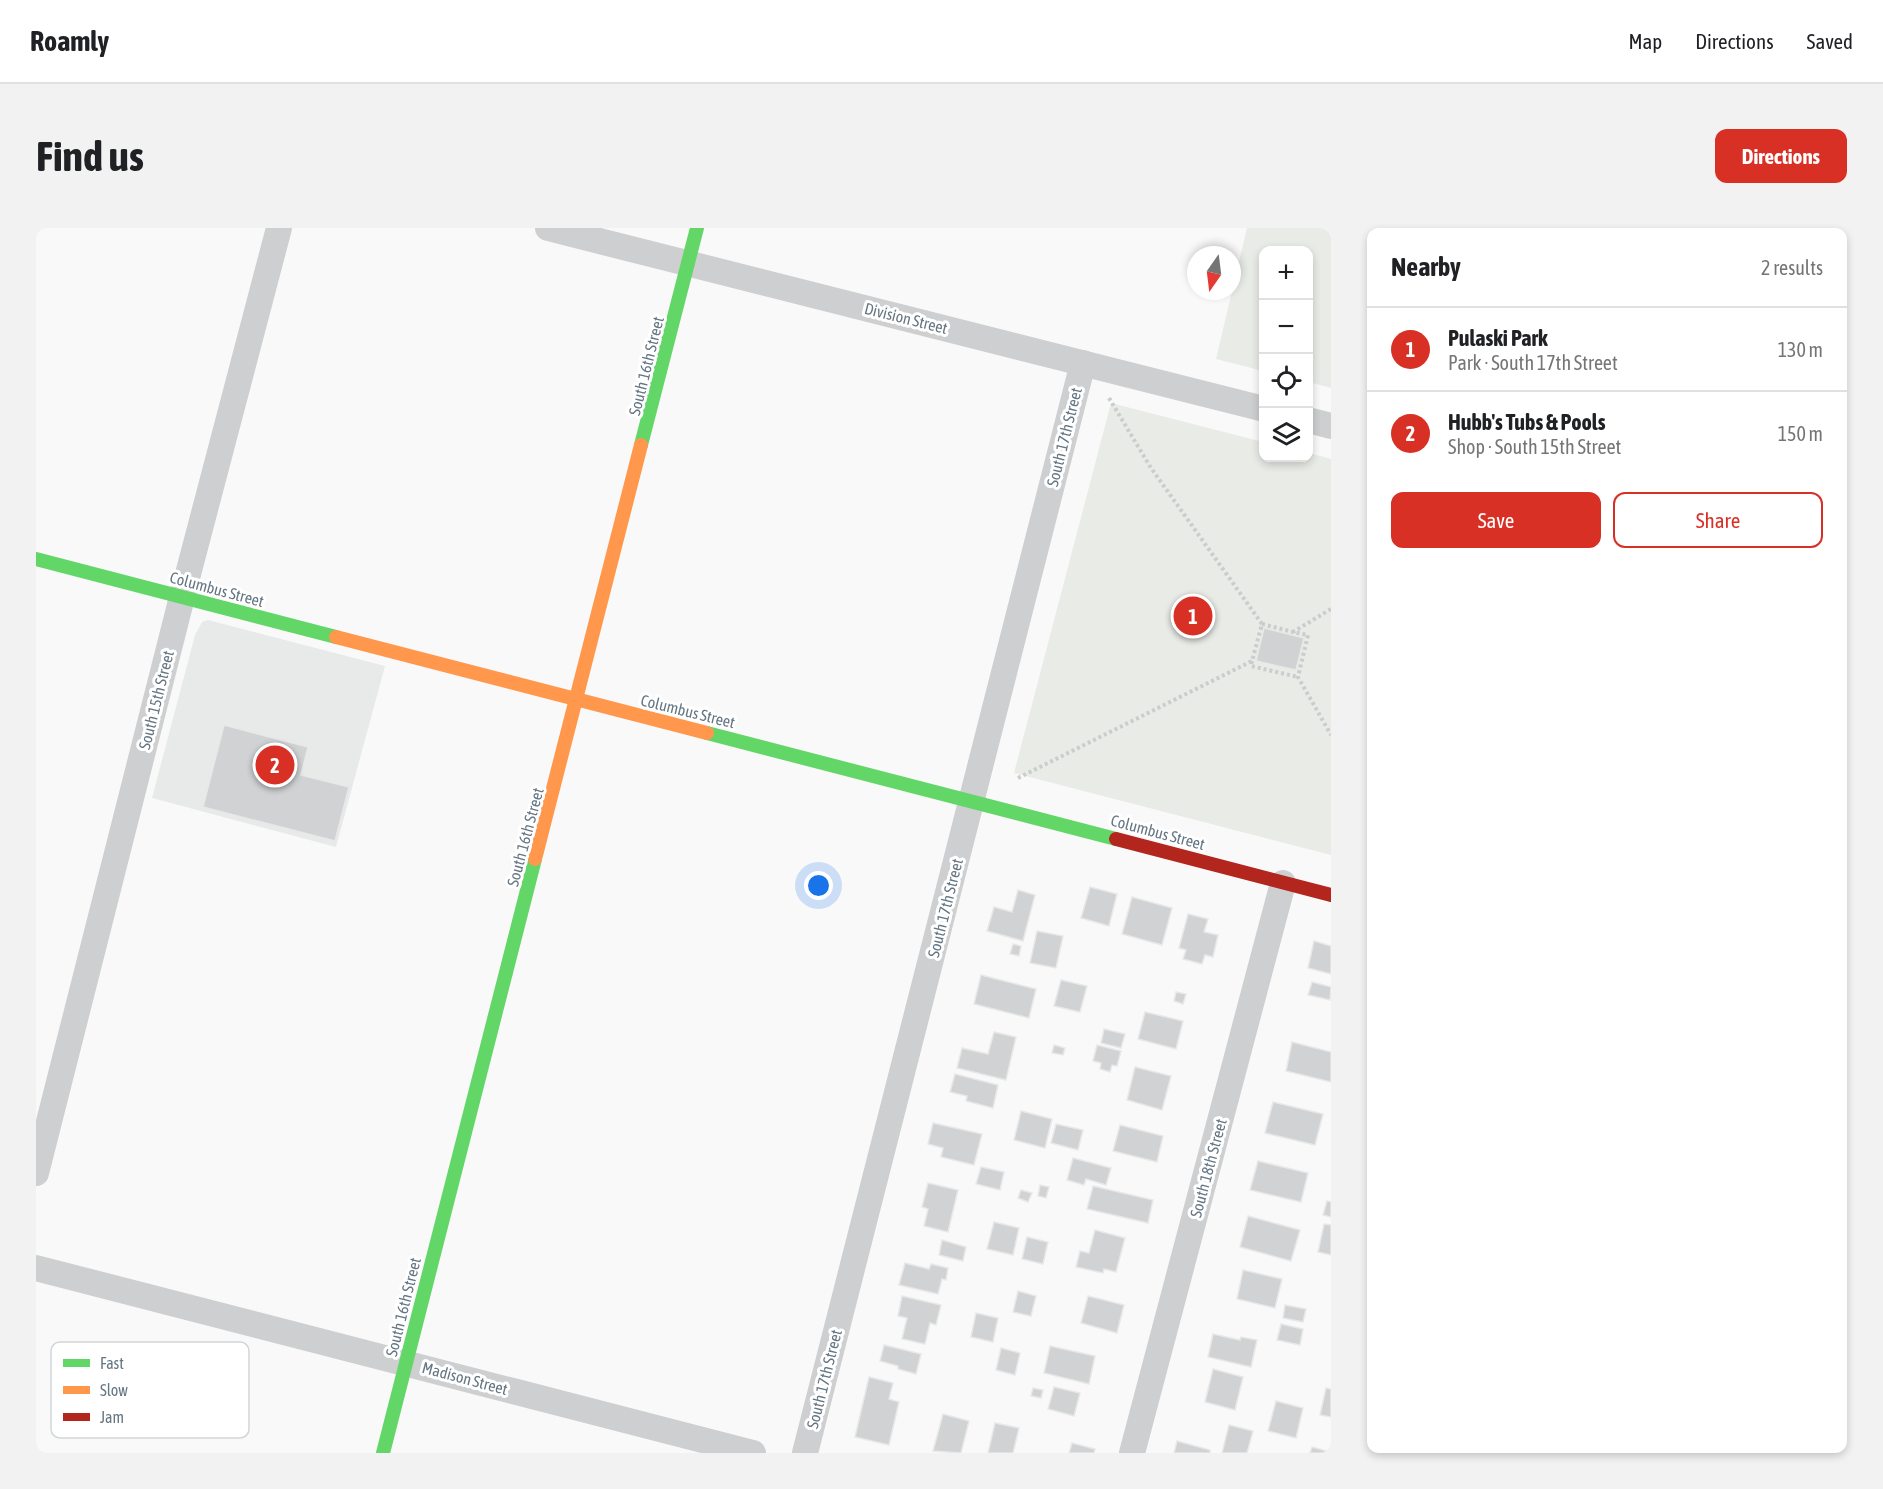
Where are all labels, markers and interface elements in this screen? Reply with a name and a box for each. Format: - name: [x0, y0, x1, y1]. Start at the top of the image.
- text: Roamly: [30, 25, 109, 57]
- text: Map: [1628, 29, 1662, 53]
- text: Directions: [1695, 29, 1774, 53]
- text: Saved: [1807, 29, 1853, 53]
- button: Directions: [1715, 129, 1847, 183]
- text: Find us: [36, 132, 144, 180]
- north arrow: [1187, 246, 1241, 300]
- map controls: [1259, 246, 1313, 462]
- button: +: [1259, 246, 1313, 300]
- text: Nearby: [1391, 252, 1461, 282]
- text: 2 results: [1761, 256, 1823, 279]
- street label: Division Street: [863, 299, 950, 337]
- button: −: [1259, 300, 1313, 354]
- street label: South 16th Street: [625, 314, 667, 417]
- text: Pulaski Park: [1448, 325, 1548, 351]
- text: 1: [1406, 338, 1415, 361]
- text: 130 m: [1778, 338, 1823, 361]
- text: Park · South 17th Street: [1448, 351, 1618, 374]
- button: locate: [1259, 354, 1313, 408]
- street label: South 17th Street: [1043, 385, 1085, 488]
- button: layers: [1259, 408, 1313, 462]
- text: Hubb's Tubs & Pools: [1448, 409, 1605, 435]
- text: 2: [1406, 422, 1415, 445]
- text: 150 m: [1778, 422, 1823, 445]
- text: Shop · South 15th Street: [1448, 435, 1621, 458]
- button: Save: [1391, 492, 1601, 548]
- button: Share: [1613, 492, 1823, 548]
- street label: Columbus Street: [168, 568, 266, 610]
- pin: 1: [1174, 594, 1212, 638]
- street label: South 15th Street: [135, 648, 177, 751]
- street label: Columbus Street: [639, 691, 737, 731]
- pin: 2: [256, 742, 294, 788]
- street label: South 16th Street: [503, 785, 547, 888]
- street label: Columbus Street: [1109, 811, 1207, 853]
- street label: South 17th Street: [924, 856, 966, 959]
- your location: [804, 871, 833, 900]
- street label: South 18th Street: [1186, 1116, 1230, 1219]
- street label: South 16th Street: [382, 1255, 424, 1358]
- street label: South 17th Street: [803, 1327, 845, 1430]
- legend: [51, 1342, 249, 1438]
- text: Fast: [100, 1354, 124, 1372]
- street label: Madison Street: [420, 1358, 510, 1398]
- text: Slow: [100, 1381, 128, 1399]
- text: Jam: [100, 1408, 124, 1426]

